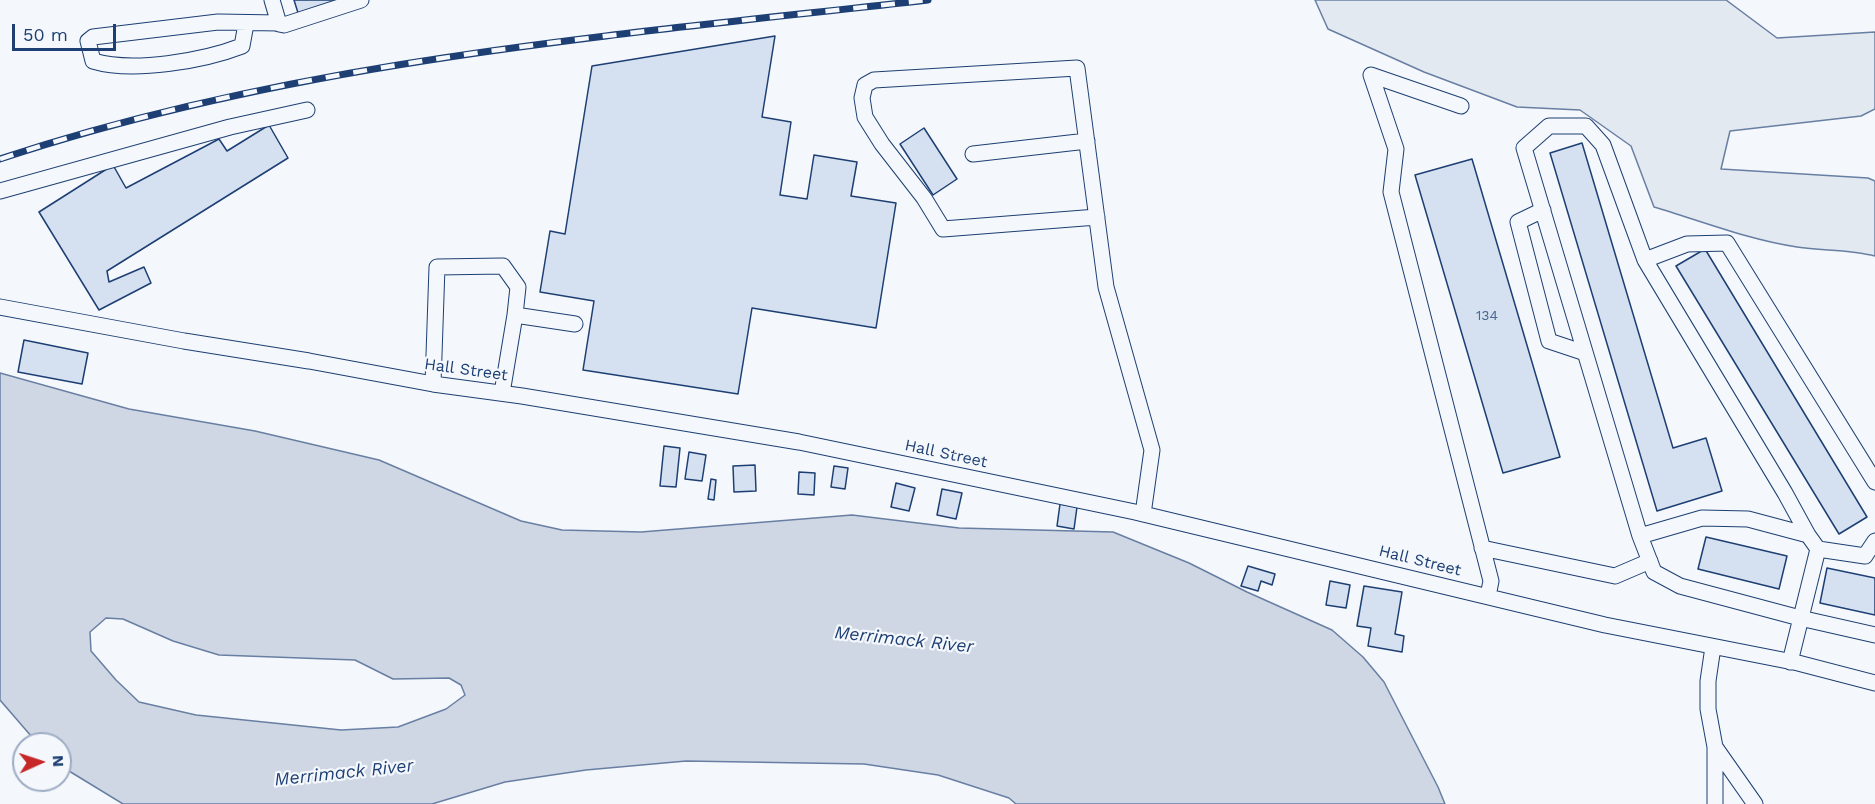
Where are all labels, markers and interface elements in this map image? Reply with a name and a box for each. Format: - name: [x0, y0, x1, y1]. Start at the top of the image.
- scale bar: [15, 12, 118, 50]
- text: 50 m: [23, 24, 68, 45]
- house number: 134: [1476, 308, 1498, 324]
- street label: Hall Street: [423, 355, 509, 385]
- street label: Hall Street: [903, 436, 989, 472]
- street label: Hall Street: [1377, 542, 1463, 580]
- water label: Merrimack River: [833, 622, 975, 658]
- north arrow: [12, 732, 72, 792]
- text: N: [49, 755, 68, 768]
- water label: Merrimack River: [273, 755, 415, 791]

